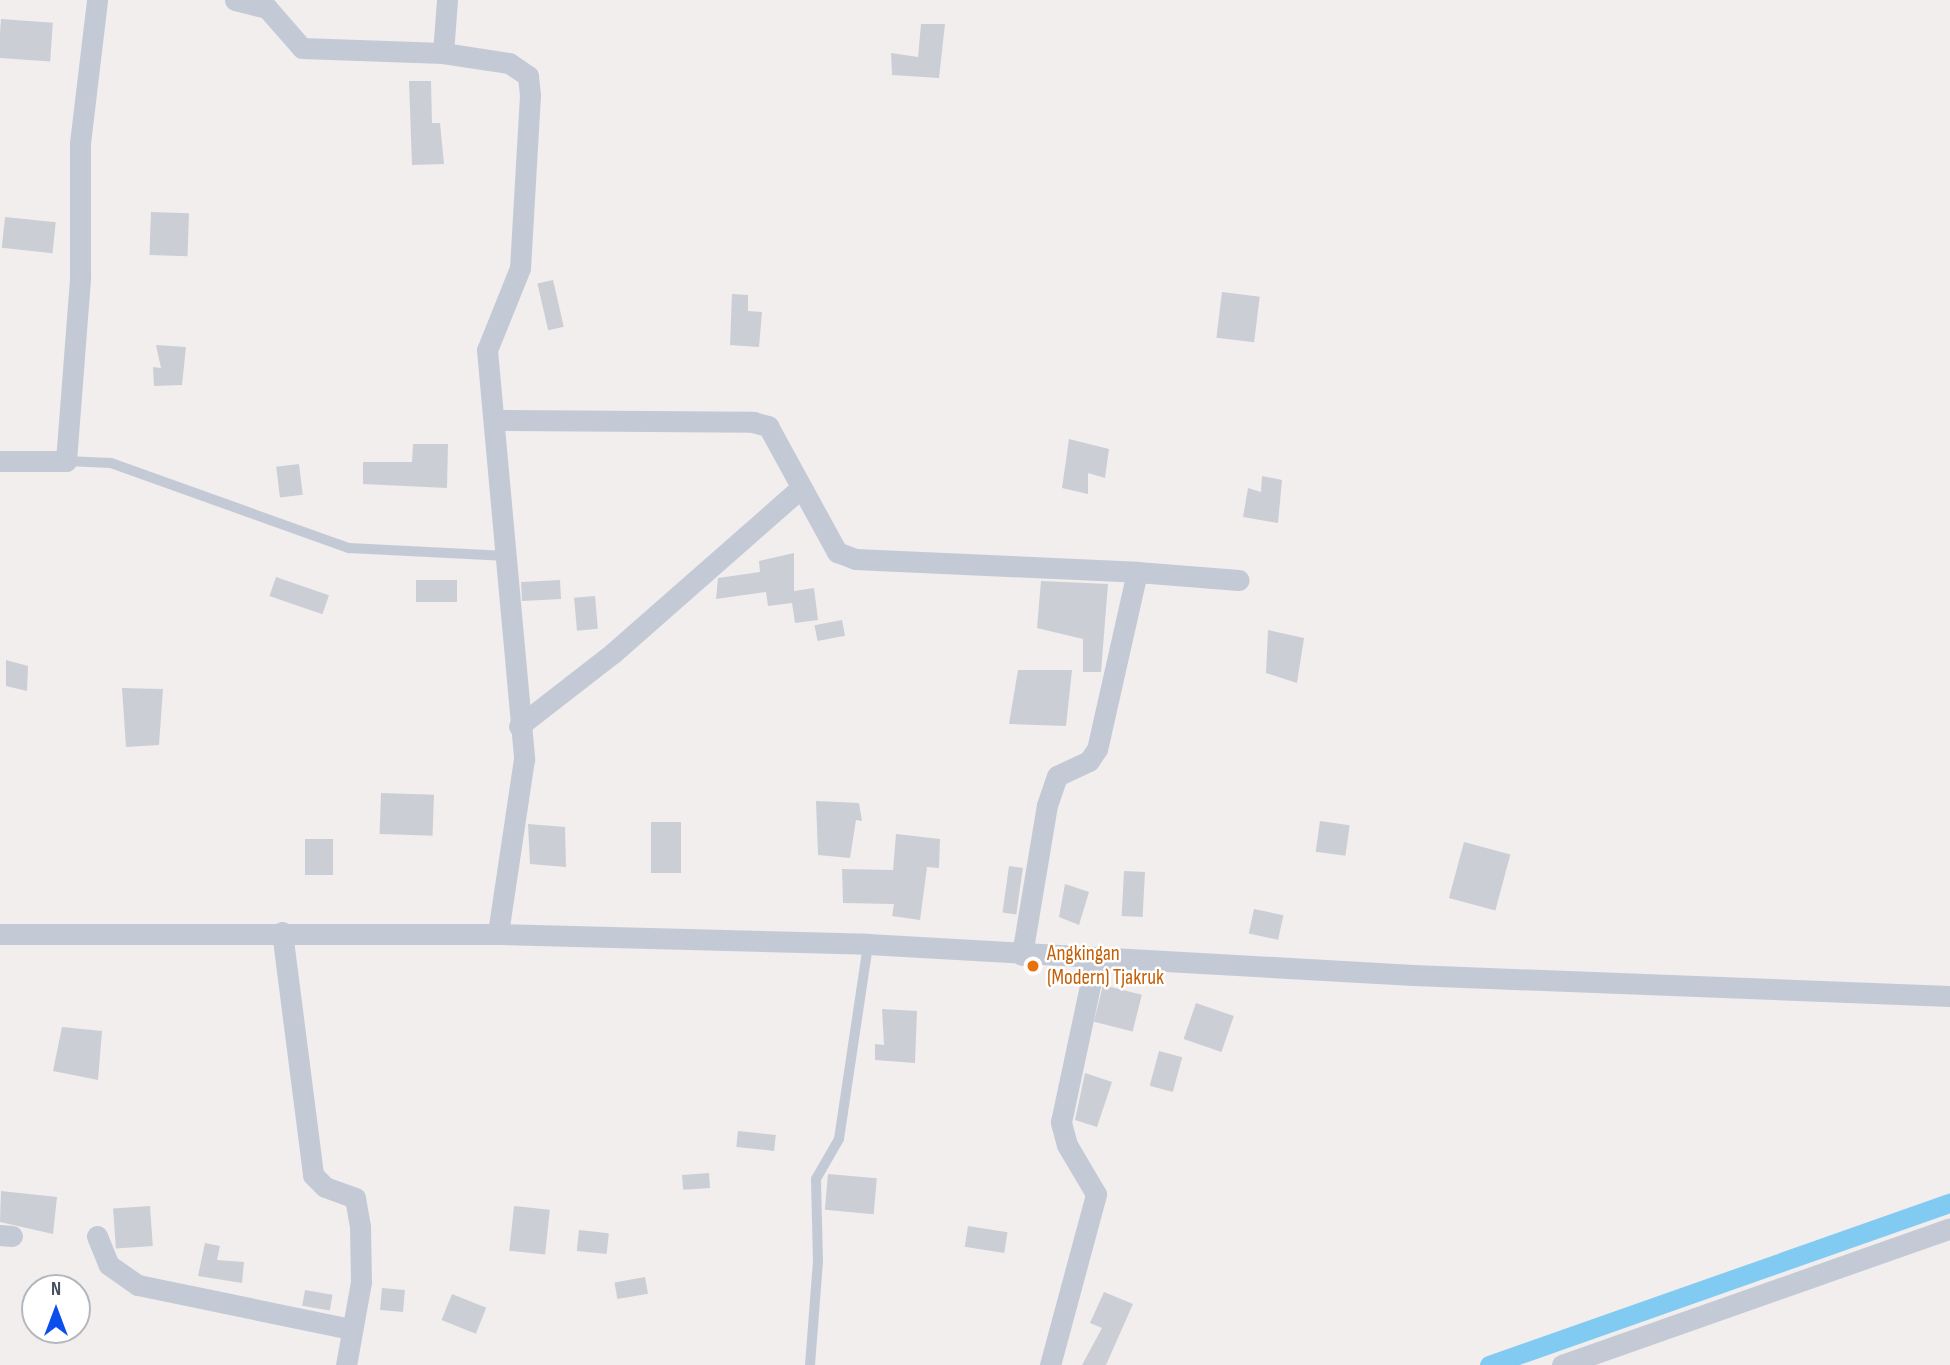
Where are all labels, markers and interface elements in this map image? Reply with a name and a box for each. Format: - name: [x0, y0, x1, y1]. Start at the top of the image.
- place label: Angkingan (Modern) Tjakruk: [1047, 941, 1164, 991]
- marker: Angkingan (Modern) Tjakruk: [1025, 958, 1041, 974]
- north arrow: [21, 1274, 91, 1344]
- text: N: [51, 1278, 61, 1301]

